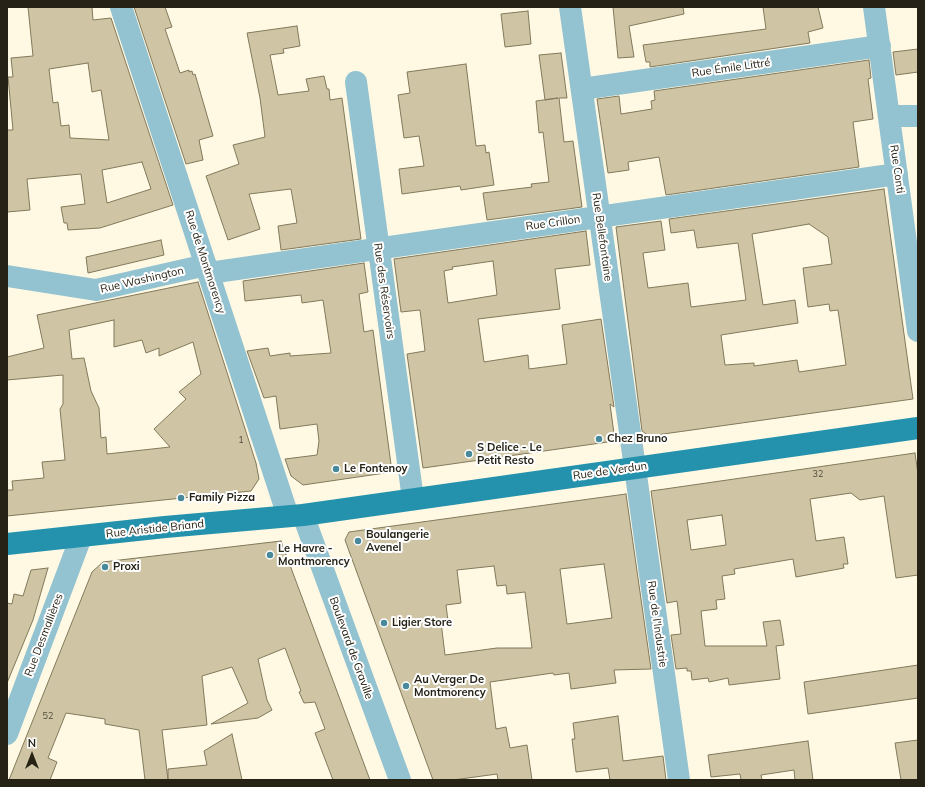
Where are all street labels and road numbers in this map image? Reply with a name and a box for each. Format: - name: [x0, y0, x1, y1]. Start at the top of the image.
- street label: Rue Émile Littré: [691, 56, 771, 80]
- street label: Rue Conti: [887, 144, 907, 194]
- street label: Rue Bellefontaine: [589, 192, 615, 282]
- street label: Rue de Montmorency: [182, 209, 228, 315]
- street label: Rue Crillon: [525, 213, 581, 233]
- street label: Rue des Réservoirs: [371, 242, 397, 340]
- street label: Rue Washington: [99, 264, 185, 296]
- street label: Rue de Verdun: [572, 459, 648, 483]
- street label: Rue Aristide Briand: [105, 517, 205, 541]
- street label: Rue de l'Industrie: [644, 580, 670, 668]
- street label: Rue Desmallières: [22, 592, 66, 678]
- street label: Boulevard de Graville: [326, 595, 376, 701]

